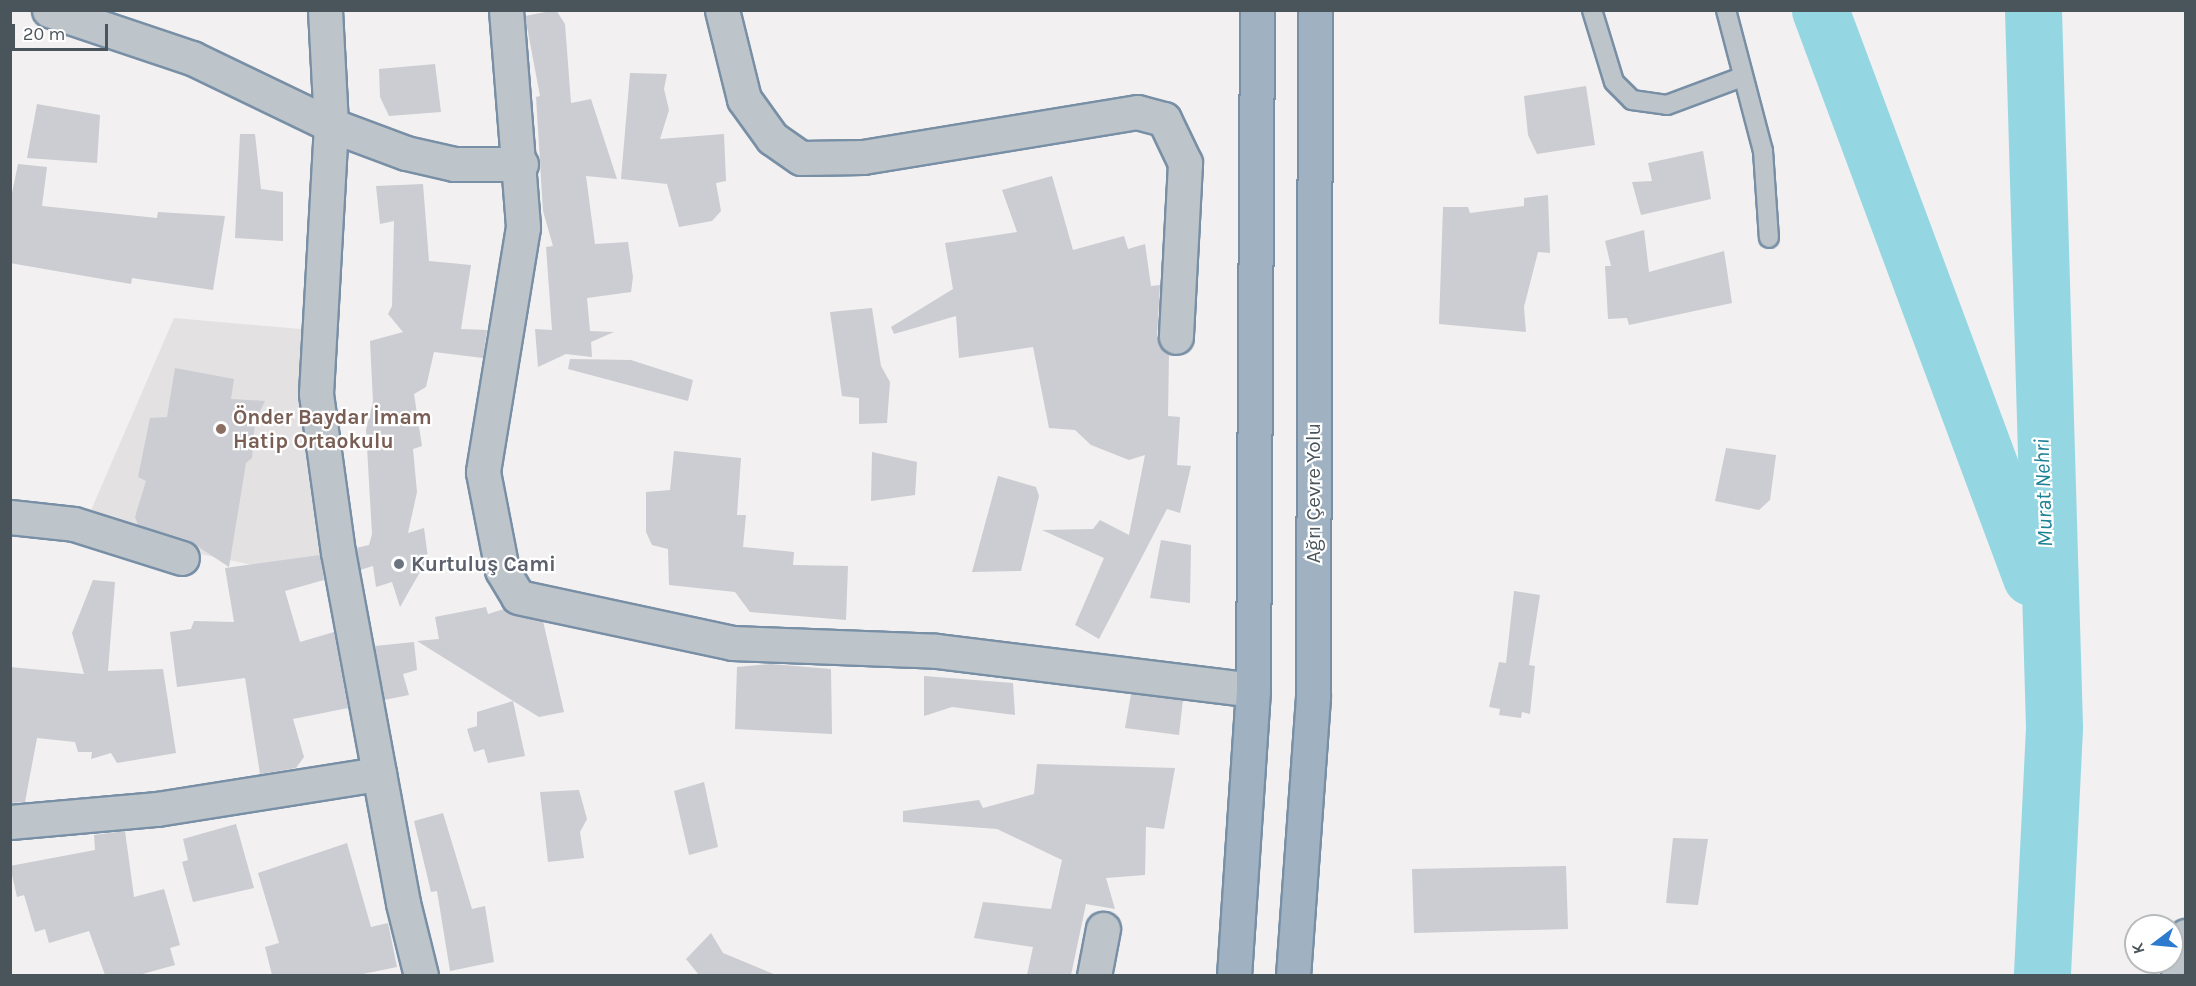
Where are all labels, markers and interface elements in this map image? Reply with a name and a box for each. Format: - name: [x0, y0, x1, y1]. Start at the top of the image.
- scale bar: [15, 12, 111, 50]
- text: 20 m: [23, 23, 65, 45]
- place label: Önder Baydar İmam Hatip Ortaokulu: [233, 404, 432, 454]
- marker: Önder Baydar İmam Hatip Ortaokulu: [214, 422, 228, 436]
- street label: Ağrı Çevre Yolu: [1300, 423, 1326, 563]
- water label: Murat Nehri: [2029, 438, 2059, 548]
- place label: Kurtuluş Cami: [411, 551, 556, 577]
- marker: Kurtuluş Cami: [392, 557, 406, 571]
- north arrow: [2124, 914, 2184, 974]
- text: K: [2128, 941, 2149, 956]

